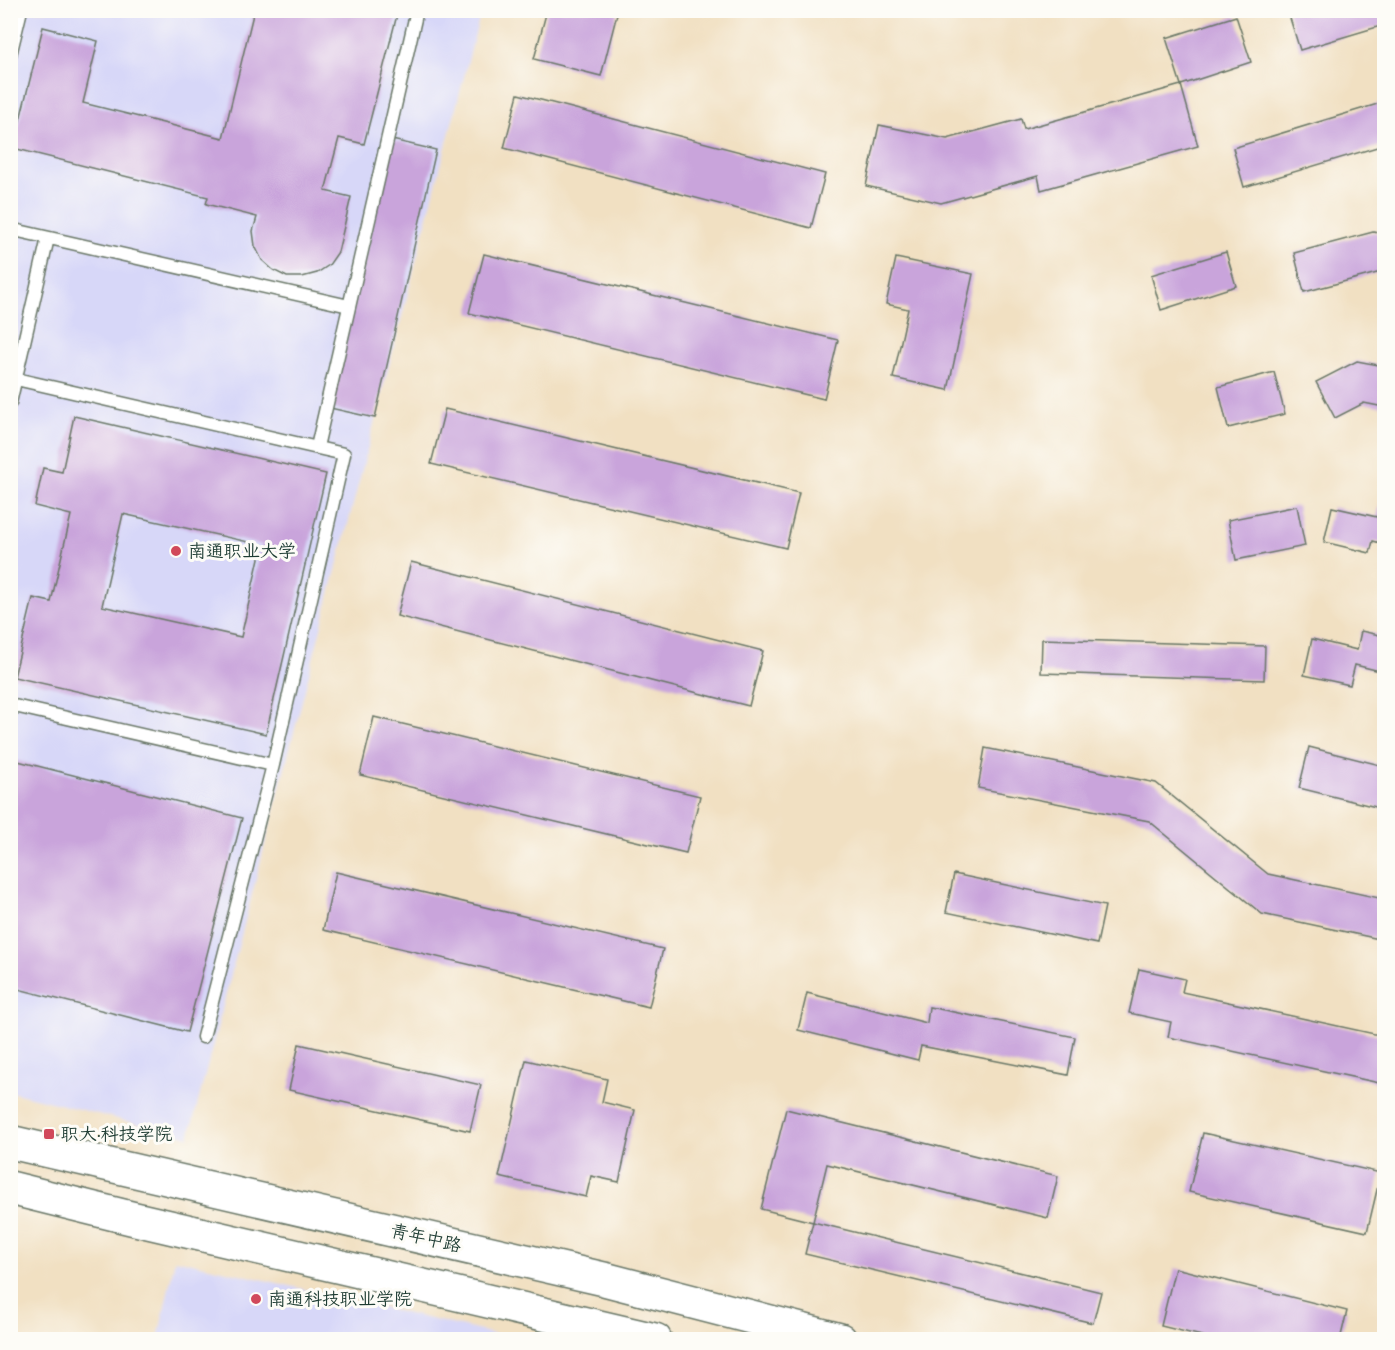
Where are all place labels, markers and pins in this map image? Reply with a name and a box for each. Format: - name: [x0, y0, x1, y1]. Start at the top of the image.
- place label: 南通职业大学: [188, 538, 296, 563]
- marker: 南通职业大学: [169, 544, 183, 558]
- place label: 职大·科技学院: [61, 1121, 173, 1146]
- marker: 职大·科技学院: [42, 1127, 56, 1141]
- place label: 南通科技职业学院: [268, 1286, 412, 1311]
- marker: 南通科技职业学院: [249, 1292, 263, 1306]

